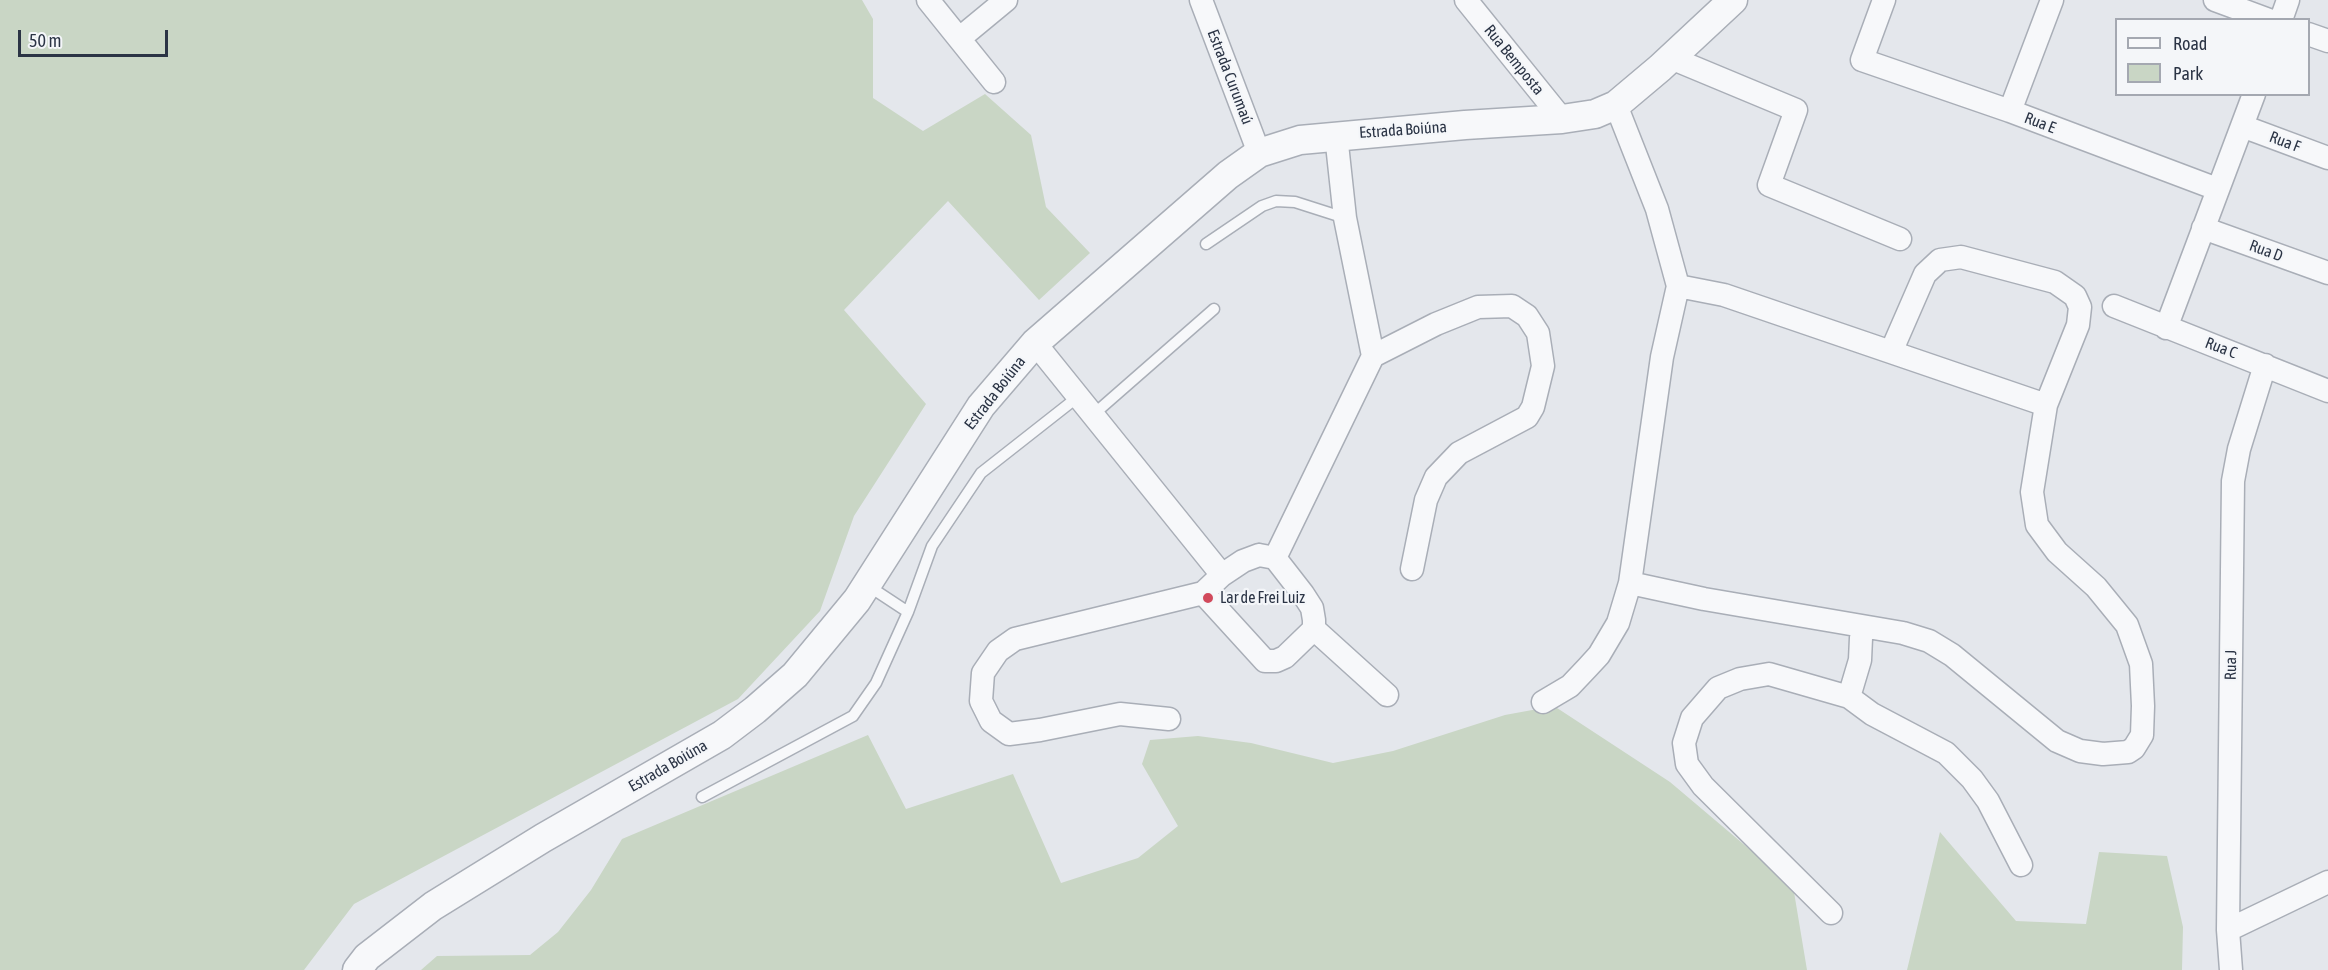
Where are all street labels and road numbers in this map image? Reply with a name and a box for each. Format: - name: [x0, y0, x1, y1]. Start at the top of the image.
- street label: Rua Bemposta: [1480, 21, 1548, 99]
- street label: Estrada Curumaú: [1203, 27, 1257, 127]
- street label: Rua E: [2022, 108, 2058, 138]
- street label: Estrada Boiúna: [1359, 117, 1447, 143]
- street label: Rua F: [2267, 127, 2303, 157]
- street label: Rua D: [2247, 236, 2285, 266]
- street label: Rua C: [2202, 333, 2240, 363]
- street label: Estrada Boiúna: [960, 352, 1030, 434]
- street label: Rua J: [2221, 650, 2241, 680]
- street label: Estrada Boiúna: [625, 736, 711, 796]

